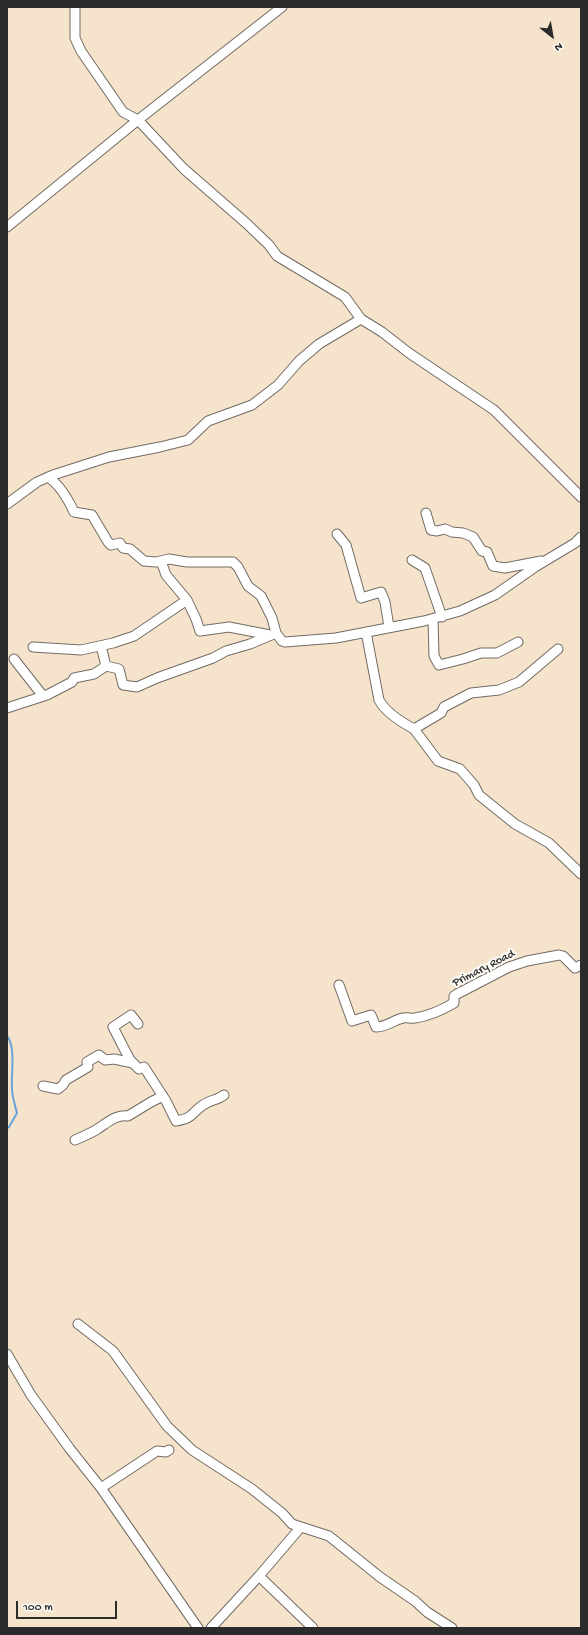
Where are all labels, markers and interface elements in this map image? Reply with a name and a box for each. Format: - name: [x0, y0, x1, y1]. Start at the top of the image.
- north arrow: [532, 16, 572, 56]
- text: N: [552, 39, 564, 53]
- street label: Primary Road: [451, 947, 517, 991]
- scale bar: [18, 1593, 119, 1619]
- text: 100 m: [23, 1601, 53, 1615]

